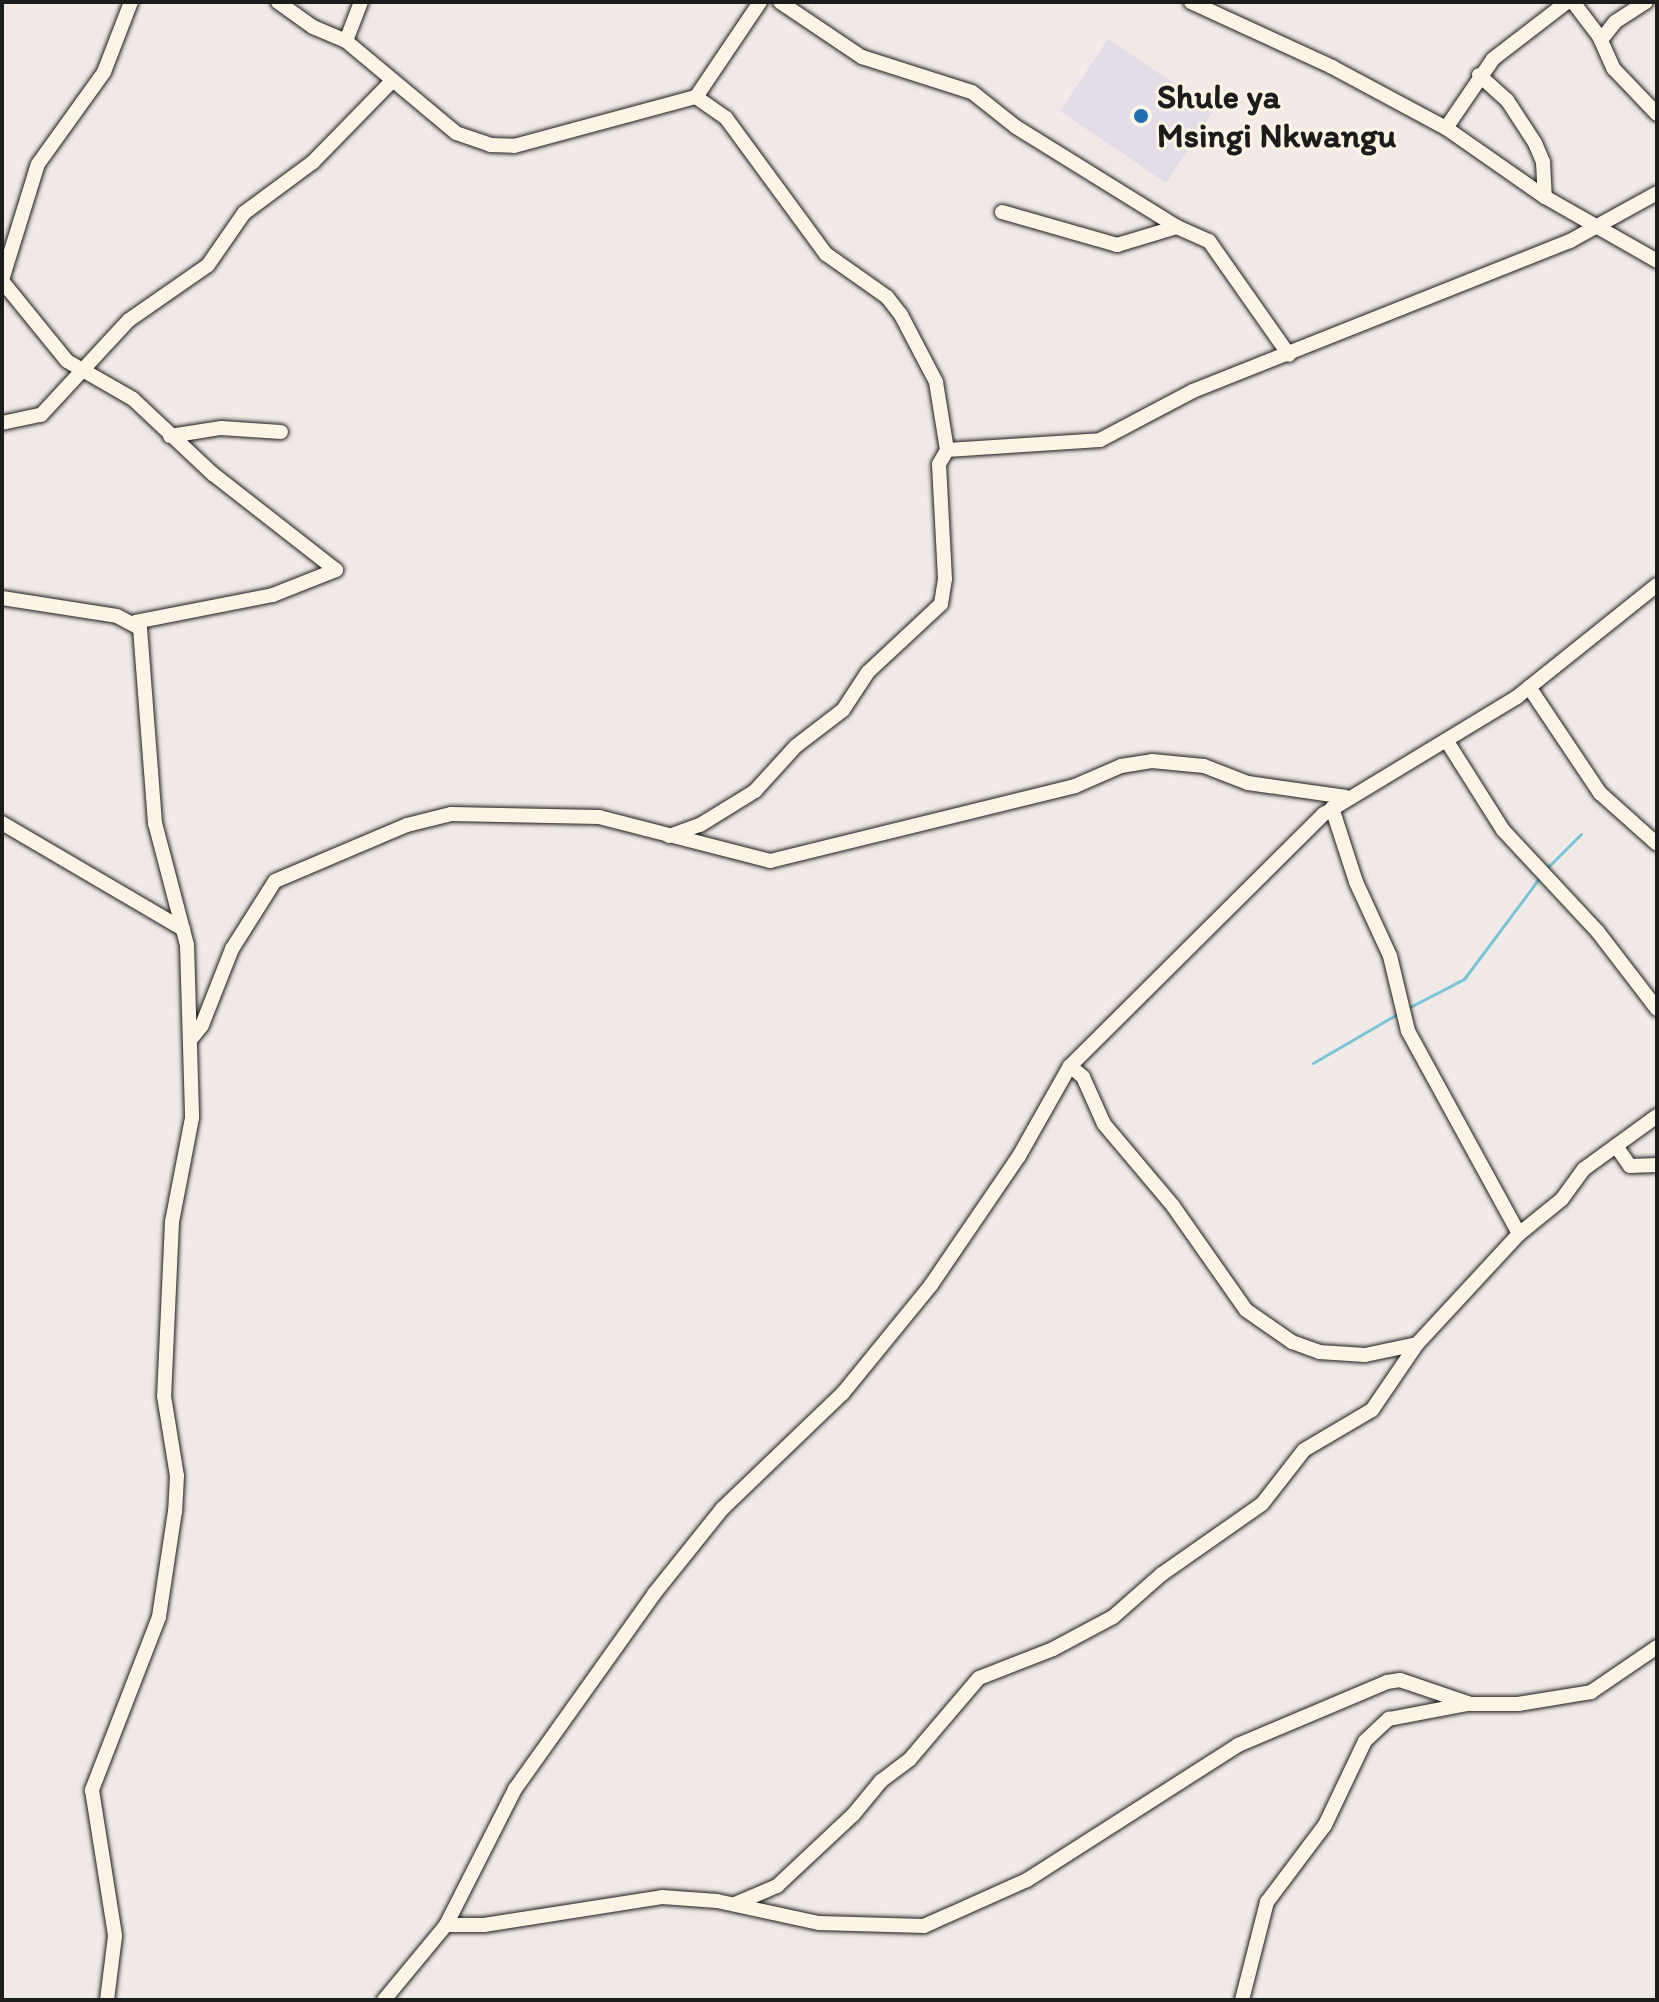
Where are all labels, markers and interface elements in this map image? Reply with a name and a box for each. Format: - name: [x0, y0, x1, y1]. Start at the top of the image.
- place label: Shule ya Msingi Nkwangu: [1157, 76, 1396, 156]
- marker: Shule ya Msingi Nkwangu: [1132, 107, 1150, 125]

